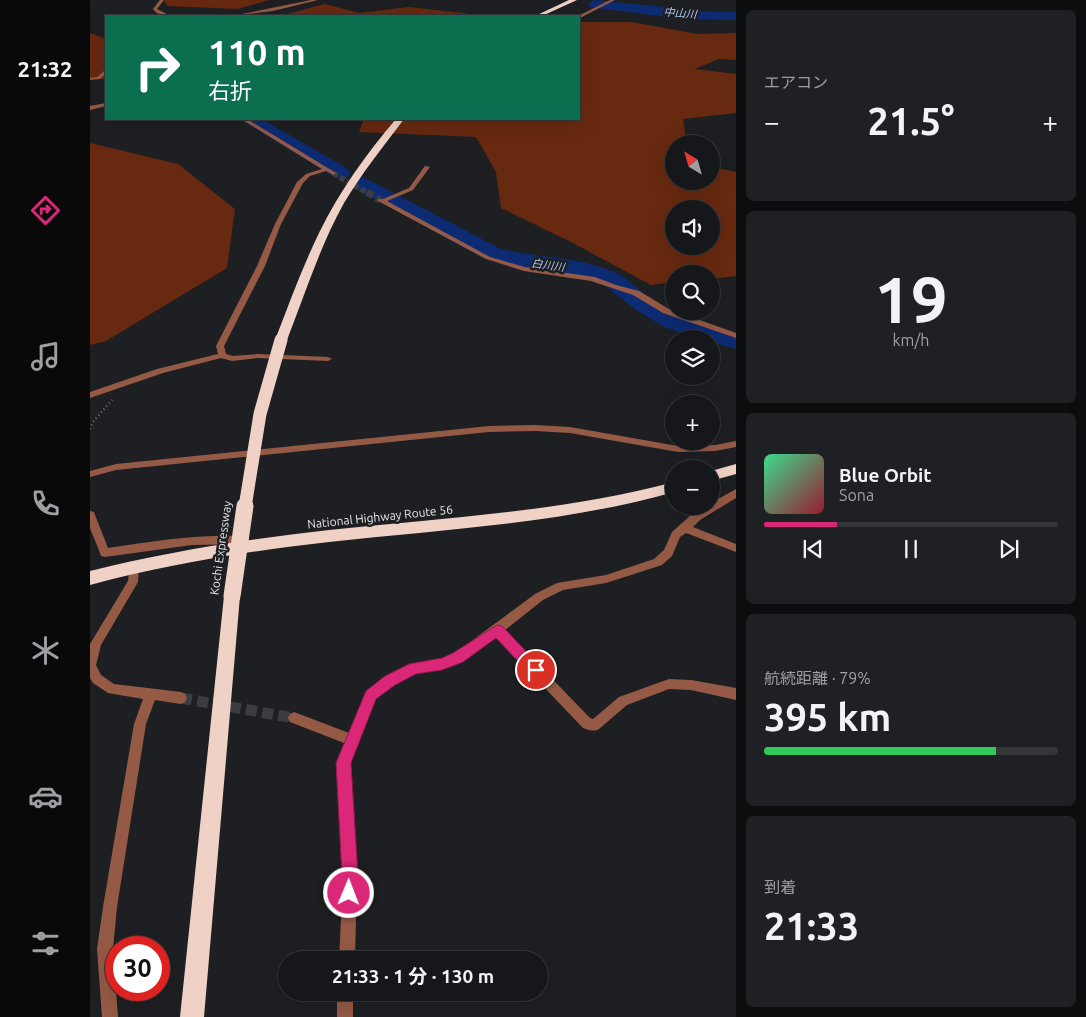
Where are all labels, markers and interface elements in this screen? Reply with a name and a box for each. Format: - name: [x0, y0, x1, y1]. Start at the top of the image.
- water label: 中山川: [663, 6, 698, 21]
- text: 110 m: [208, 32, 306, 72]
- icon: right: [125, 35, 190, 100]
- text: 21:32: [17, 56, 73, 81]
- text: エアコン: [764, 73, 828, 91]
- text: 右折: [208, 78, 252, 103]
- text: 21.5°: [867, 100, 955, 142]
- text: −: [764, 106, 780, 137]
- text: +: [1042, 106, 1058, 137]
- north arrow: [665, 135, 720, 190]
- map controls: [665, 135, 720, 515]
- icon: directions: [28, 193, 63, 228]
- button: sound: [665, 200, 720, 255]
- water label: 白川川: [531, 257, 566, 273]
- text: 19: [874, 262, 948, 335]
- button: search: [665, 265, 720, 320]
- button: layers: [665, 330, 720, 385]
- text: km/h: [893, 331, 929, 349]
- icon: music: [28, 339, 63, 374]
- button: +: [665, 395, 720, 450]
- button: −: [665, 460, 720, 515]
- text: Blue Orbit: [839, 464, 932, 486]
- icon: phone: [28, 486, 63, 521]
- text: Sona: [839, 486, 874, 504]
- street label: Kochi Expressway: [207, 500, 234, 596]
- street label: National Highway Route 56: [307, 502, 454, 531]
- icon: previous: [799, 535, 827, 563]
- icon: pause: [897, 535, 925, 563]
- icon: next: [995, 535, 1023, 563]
- icon: climate: [28, 633, 63, 668]
- pin: [515, 649, 557, 691]
- icon: arrive: [522, 656, 550, 684]
- text: 航続距離 · 79%: [764, 669, 871, 687]
- text: 395 km: [764, 696, 891, 738]
- icon: car: [28, 779, 63, 814]
- position arrow: [322, 866, 374, 918]
- text: 到着: [764, 878, 796, 896]
- text: 21:33: [764, 905, 859, 947]
- icon: filters: [28, 926, 63, 961]
- speed limit sign: 30: [105, 936, 170, 1001]
- text: 21:33 · 1 分 · 130 m: [332, 965, 494, 987]

